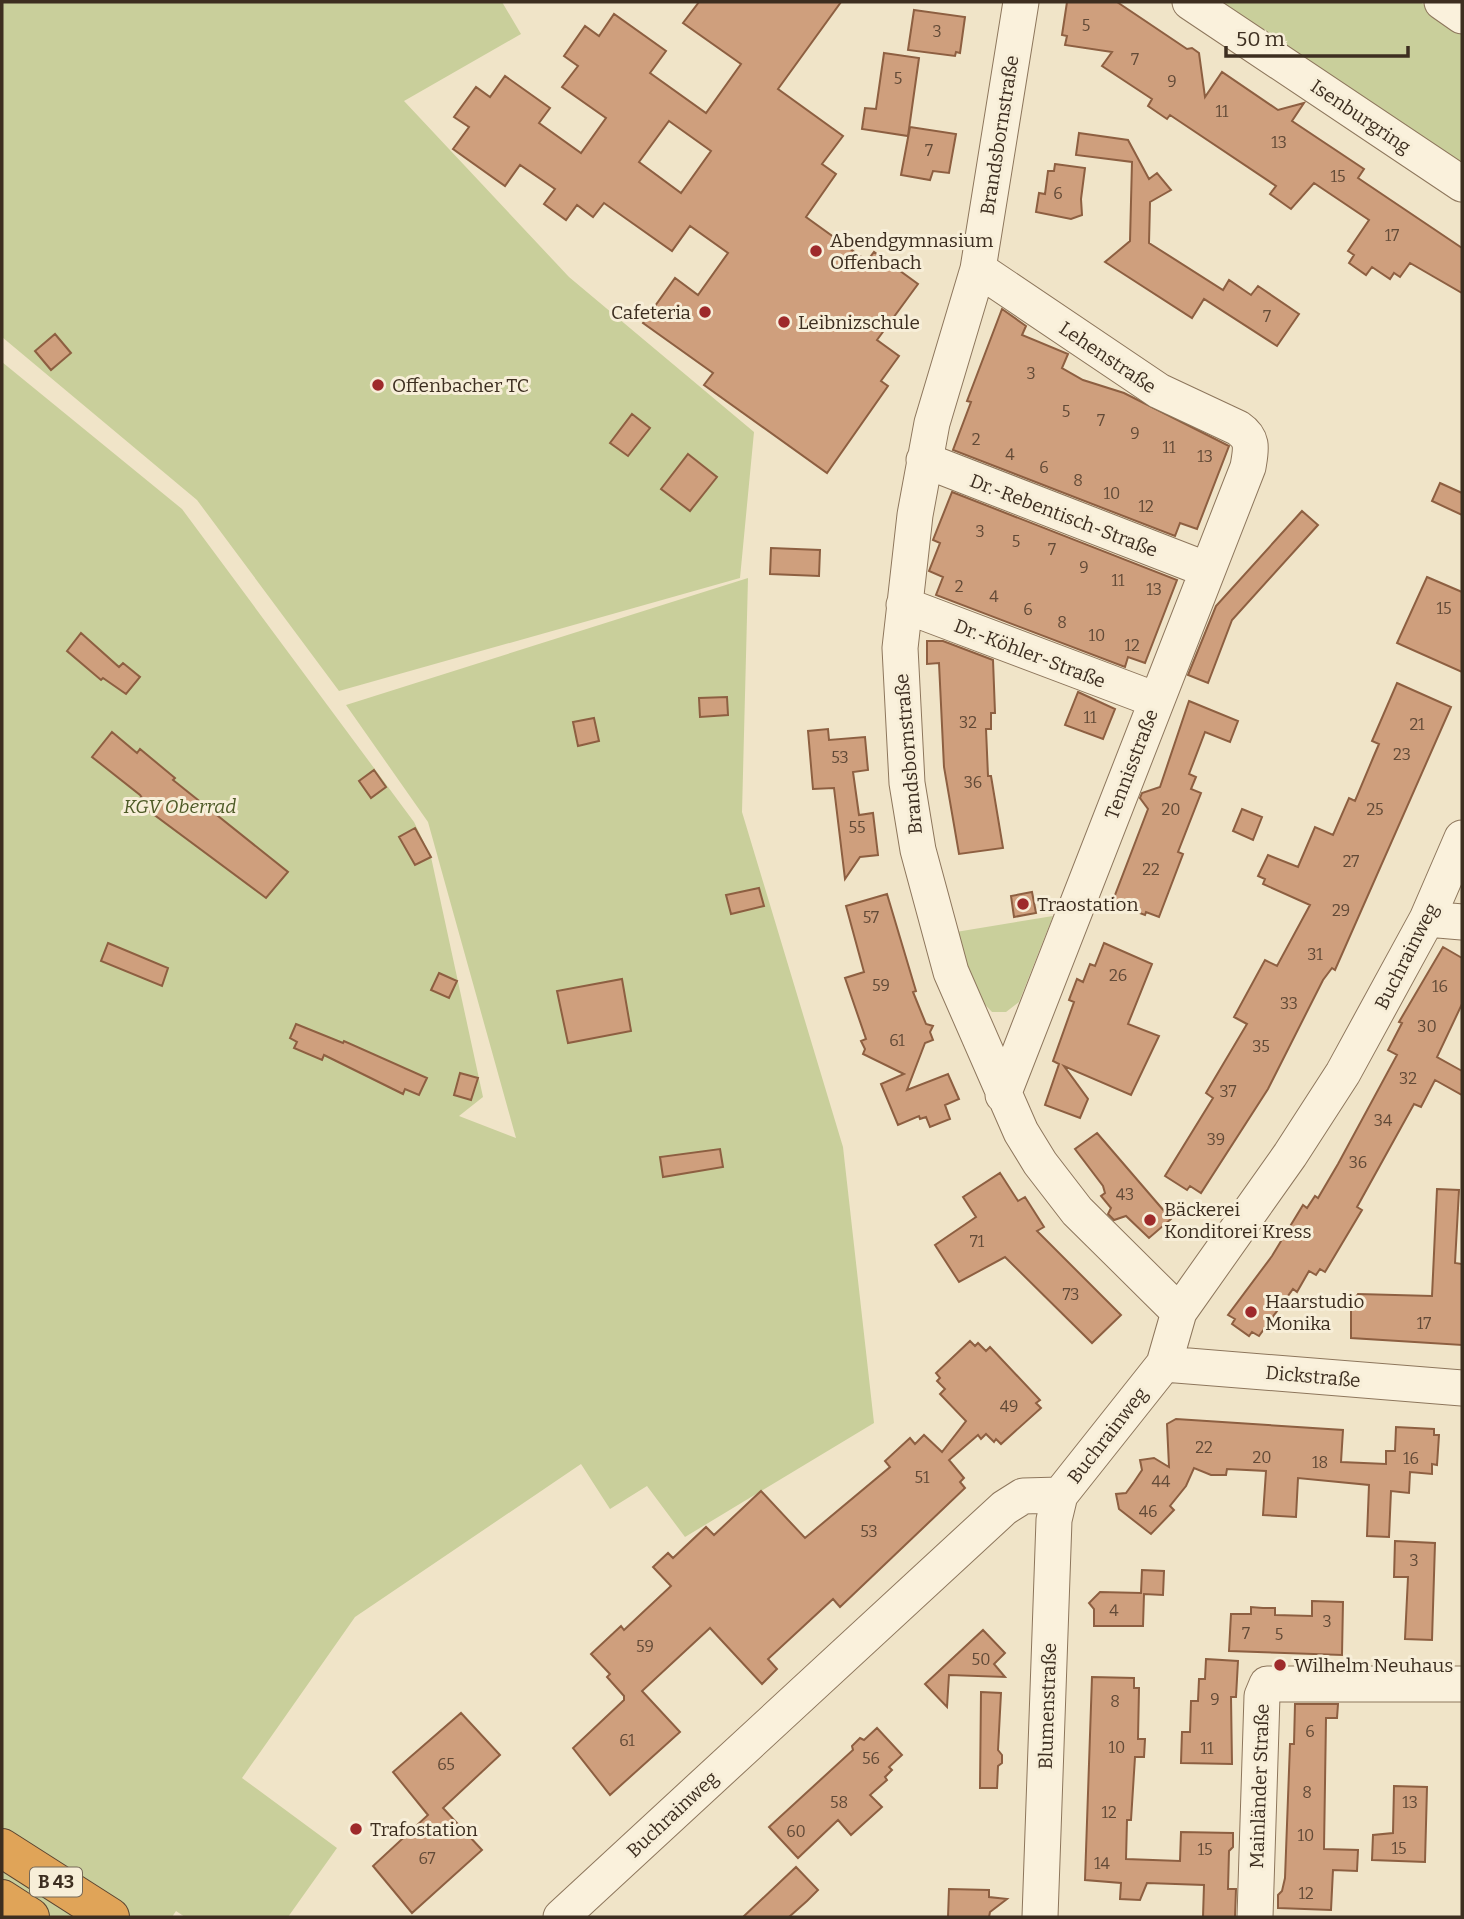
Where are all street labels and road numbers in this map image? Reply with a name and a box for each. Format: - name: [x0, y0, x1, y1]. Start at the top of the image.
- street label: Brandsbornstraße: [976, 54, 1023, 217]
- street label: Isenburgring: [1306, 75, 1415, 158]
- street label: Lehenstraße: [1055, 317, 1160, 398]
- street label: Dr.-Rebentisch-Straße: [967, 469, 1161, 562]
- street label: Dr.-Köhler-Straße: [951, 614, 1109, 693]
- street label: Brandsbornstraße: [890, 673, 927, 835]
- street label: Tennisstraße: [1100, 706, 1163, 822]
- street label: Buchrainweg: [1370, 899, 1443, 1013]
- street label: Dickstraße: [1264, 1361, 1361, 1392]
- street label: Buchrainweg: [1063, 1382, 1152, 1488]
- street label: Blumenstraße: [1034, 1642, 1061, 1770]
- street label: Mainländer Straße: [1245, 1703, 1274, 1869]
- street label: Buchrainweg: [622, 1766, 723, 1862]
- road number: B 43: [30, 1868, 82, 1896]

